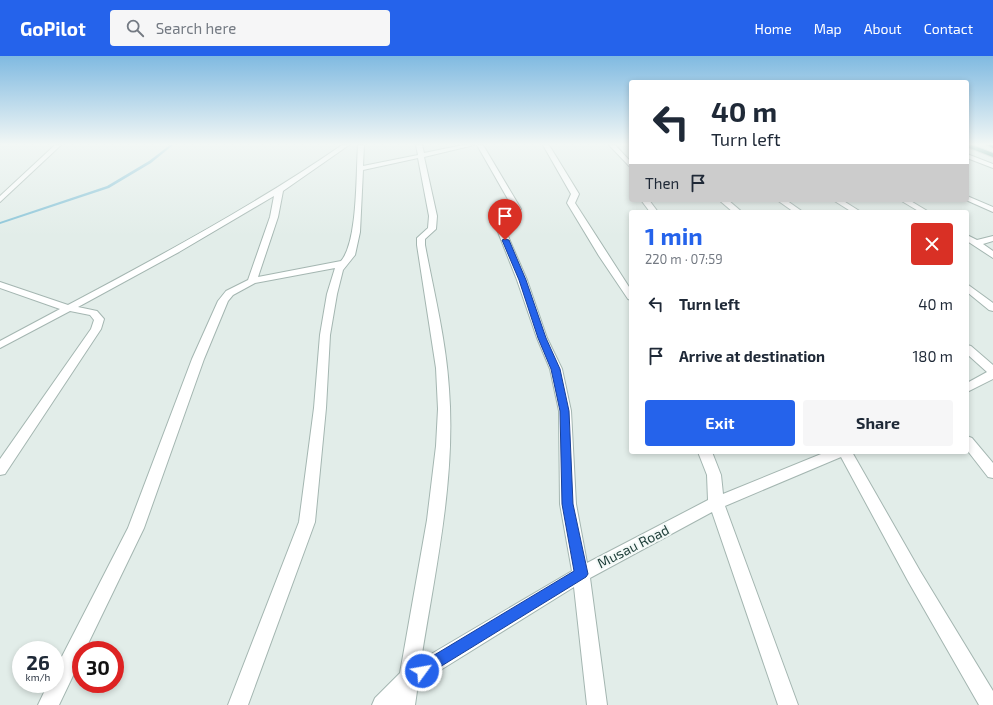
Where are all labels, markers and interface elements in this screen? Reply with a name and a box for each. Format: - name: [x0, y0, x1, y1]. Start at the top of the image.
- search box: [110, 10, 390, 46]
- text: GoPilot: [20, 17, 86, 40]
- icon: search: [124, 17, 146, 39]
- text: Search here: [156, 19, 236, 37]
- text: Home: [755, 20, 792, 37]
- text: Map: [814, 20, 842, 37]
- text: About: [864, 20, 902, 37]
- text: Contact: [924, 20, 973, 37]
- text: 40 m: [711, 94, 777, 128]
- icon: left: [645, 96, 697, 148]
- text: Turn left: [711, 128, 781, 150]
- icon: arrive: [687, 172, 709, 194]
- text: Then: [645, 174, 679, 192]
- pin: [488, 199, 522, 240]
- icon: arrive: [494, 205, 516, 227]
- text: 1 min: [645, 221, 703, 250]
- button: close: [911, 223, 953, 265]
- text: 220 m · 07:59: [645, 251, 723, 267]
- icon: left: [645, 293, 667, 315]
- text: Turn left: [679, 295, 740, 313]
- text: 40 m: [918, 295, 953, 313]
- icon: arrive: [645, 345, 667, 367]
- text: Arrive at destination: [679, 347, 825, 365]
- text: 180 m: [912, 347, 953, 365]
- button: Exit: [645, 400, 795, 446]
- button: Share: [803, 400, 953, 446]
- street label: Musau Road: [594, 521, 672, 571]
- speed limit sign: 30: [72, 641, 124, 693]
- text: 26: [26, 650, 50, 674]
- position arrow: [401, 650, 443, 692]
- text: km/h: [26, 671, 50, 683]

